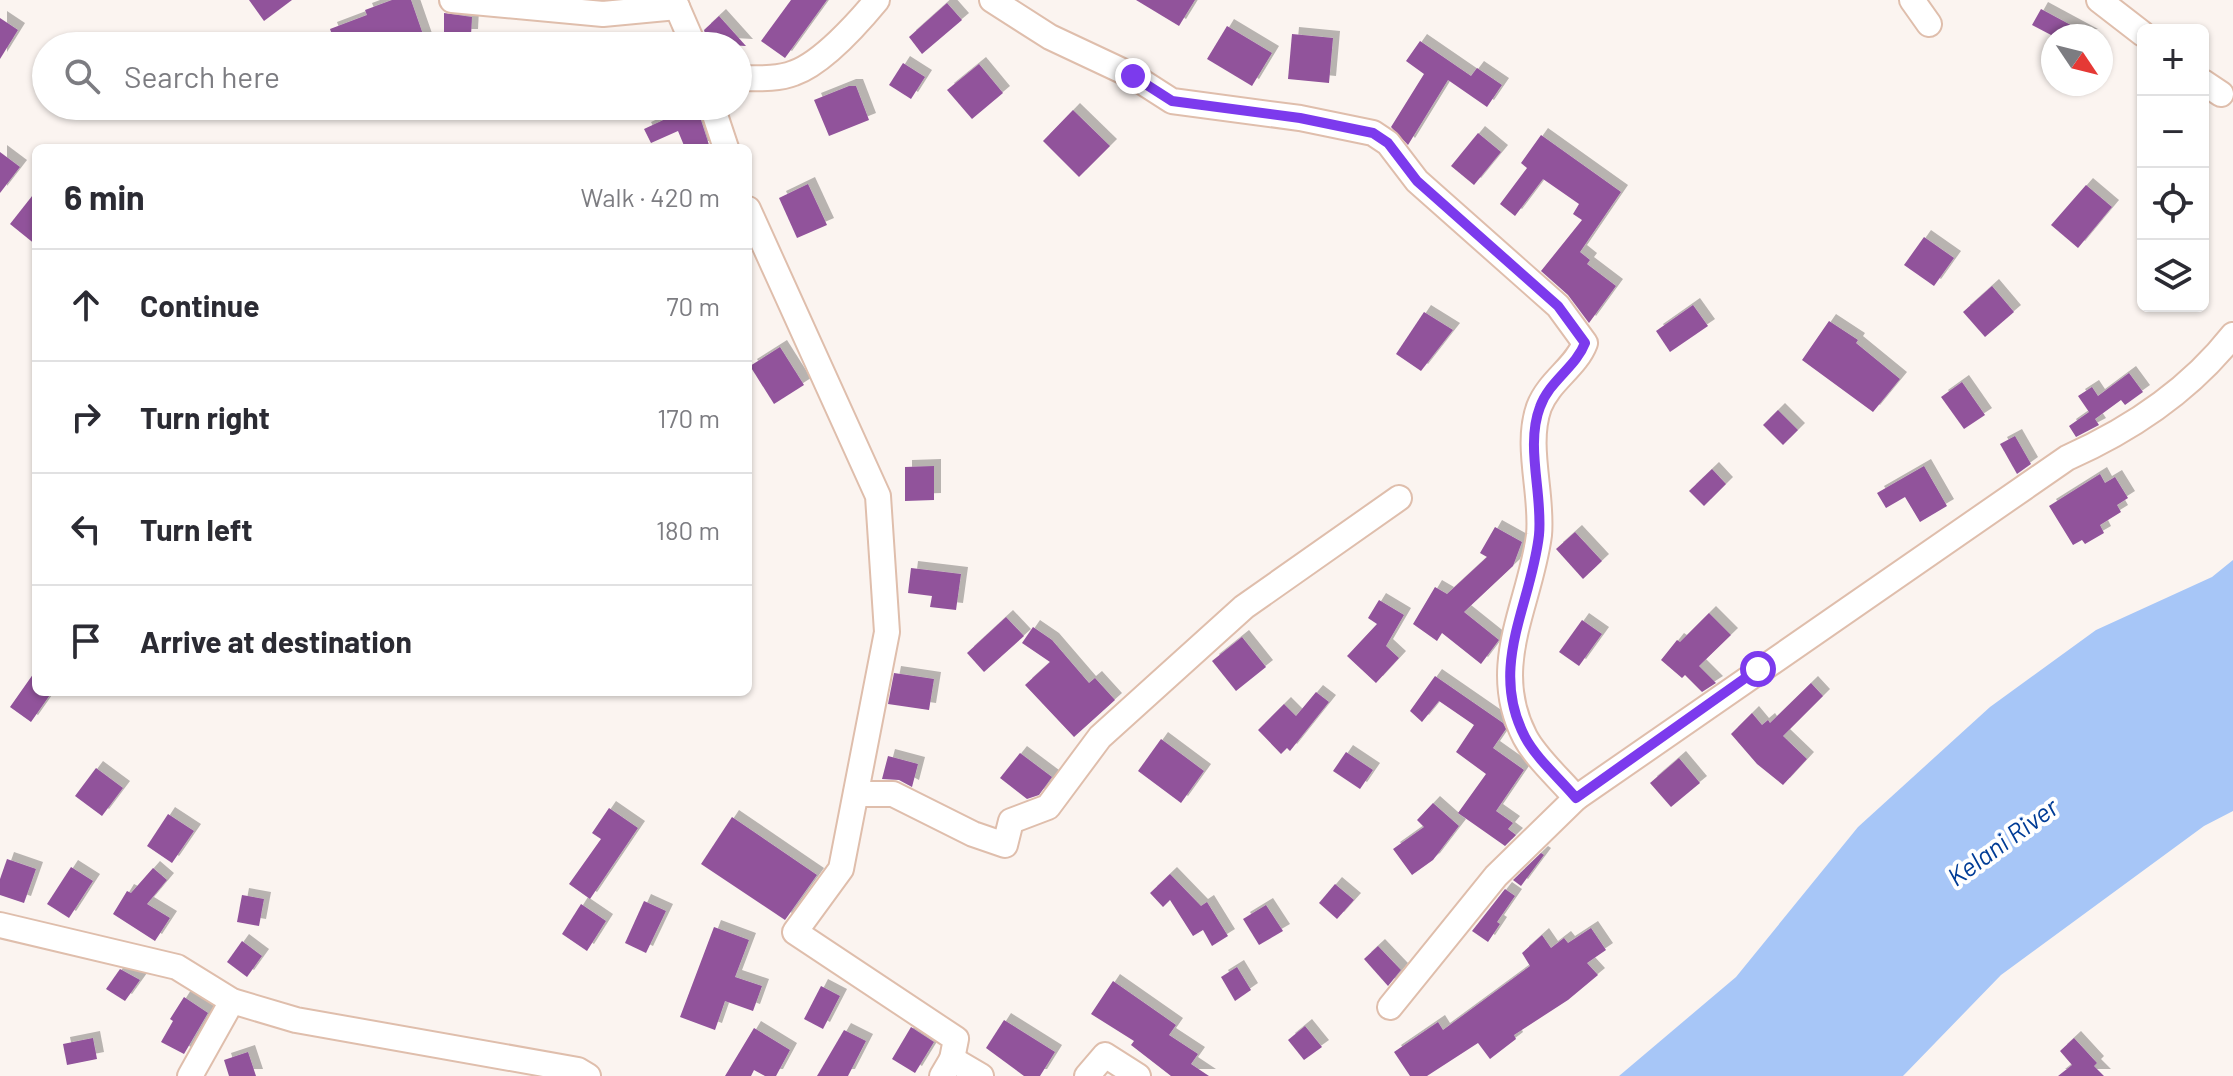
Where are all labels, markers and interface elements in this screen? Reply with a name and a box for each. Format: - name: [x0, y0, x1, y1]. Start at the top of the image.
- north arrow: [2041, 24, 2113, 96]
- map controls: [2137, 24, 2209, 312]
- button: +: [2137, 24, 2209, 96]
- search box: [32, 32, 752, 120]
- icon: search: [60, 54, 104, 98]
- text: Search here: [124, 58, 280, 94]
- route end: [1115, 58, 1151, 94]
- button: −: [2137, 96, 2209, 168]
- button: locate: [2137, 168, 2209, 240]
- text: 6 min: [64, 176, 145, 217]
- text: Walk · 420 m: [581, 181, 720, 212]
- button: layers: [2137, 240, 2209, 312]
- icon: ahead: [64, 283, 108, 327]
- text: Continue: [140, 287, 260, 323]
- text: 70 m: [666, 290, 720, 321]
- icon: right: [64, 395, 108, 439]
- text: Turn right: [140, 399, 270, 435]
- text: 170 m: [657, 402, 720, 433]
- icon: left: [64, 507, 108, 551]
- text: Turn left: [140, 511, 253, 547]
- text: 180 m: [656, 514, 720, 545]
- icon: arrive: [64, 619, 108, 663]
- text: Arrive at destination: [140, 623, 412, 659]
- route start: [1740, 651, 1776, 687]
- water label: Kelani River: [1941, 790, 2064, 891]

